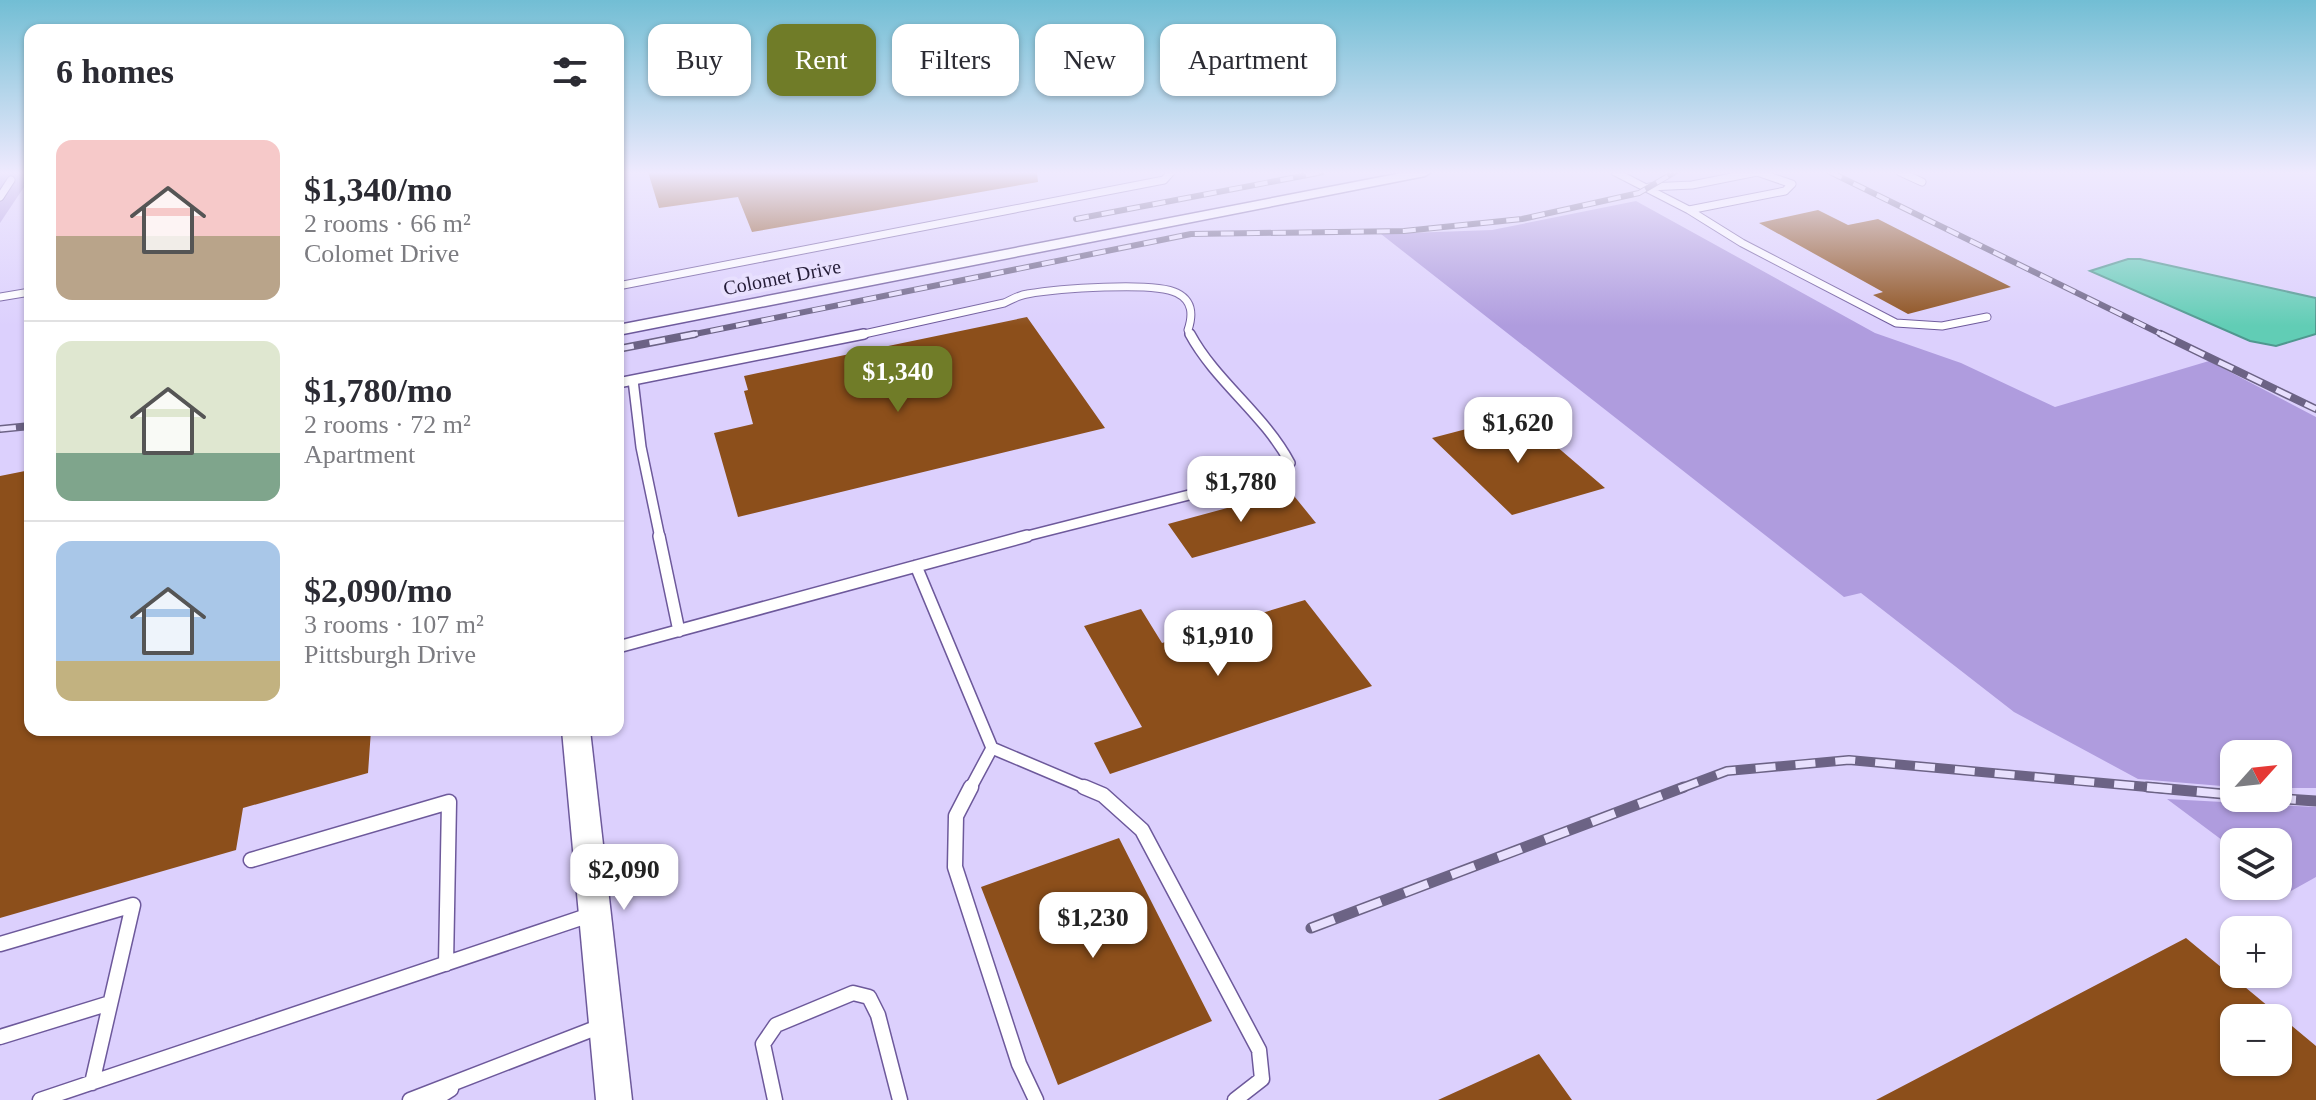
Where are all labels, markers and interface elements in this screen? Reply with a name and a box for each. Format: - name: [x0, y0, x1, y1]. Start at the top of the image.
- chip: Buy: [648, 24, 751, 96]
- chip: Rent: [767, 24, 876, 96]
- chip: Filters: [892, 24, 1019, 96]
- chip: New: [1035, 24, 1144, 96]
- chip: Apartment: [1160, 24, 1336, 96]
- icon: filters: [548, 50, 592, 94]
- text: 6 homes: [56, 53, 174, 90]
- text: $1,340/mo: [304, 171, 452, 208]
- icon: home: [120, 172, 216, 268]
- text: 2 rooms · 66 m²: [304, 209, 471, 238]
- text: Colomet Drive: [304, 239, 459, 268]
- street label: Colomet Drive: [721, 255, 843, 299]
- pin: $1,340: [833, 346, 963, 414]
- text: $1,340: [862, 357, 934, 386]
- text: $1,780/mo: [304, 372, 452, 409]
- icon: home: [120, 373, 216, 469]
- pin: $1,620: [1453, 397, 1583, 465]
- text: $1,620: [1482, 408, 1554, 437]
- text: 2 rooms · 72 m²: [304, 410, 471, 439]
- text: Apartment: [304, 440, 415, 469]
- pin: $1,780: [1176, 456, 1306, 524]
- text: $1,780: [1205, 467, 1277, 496]
- text: $2,090/mo: [304, 572, 452, 609]
- icon: home: [120, 573, 216, 669]
- text: 3 rooms · 107 m²: [304, 610, 484, 639]
- pin: $1,910: [1153, 610, 1283, 678]
- text: $1,910: [1182, 621, 1254, 650]
- text: Pittsburgh Drive: [304, 640, 476, 669]
- north arrow: [2220, 740, 2292, 812]
- map controls: [2220, 740, 2292, 1076]
- button: layers: [2220, 828, 2292, 900]
- pin: $2,090: [559, 844, 689, 912]
- text: $2,090: [588, 855, 660, 884]
- pin: $1,230: [1028, 892, 1158, 960]
- text: $1,230: [1057, 903, 1129, 932]
- button: +: [2220, 916, 2292, 988]
- button: −: [2220, 1004, 2292, 1076]

